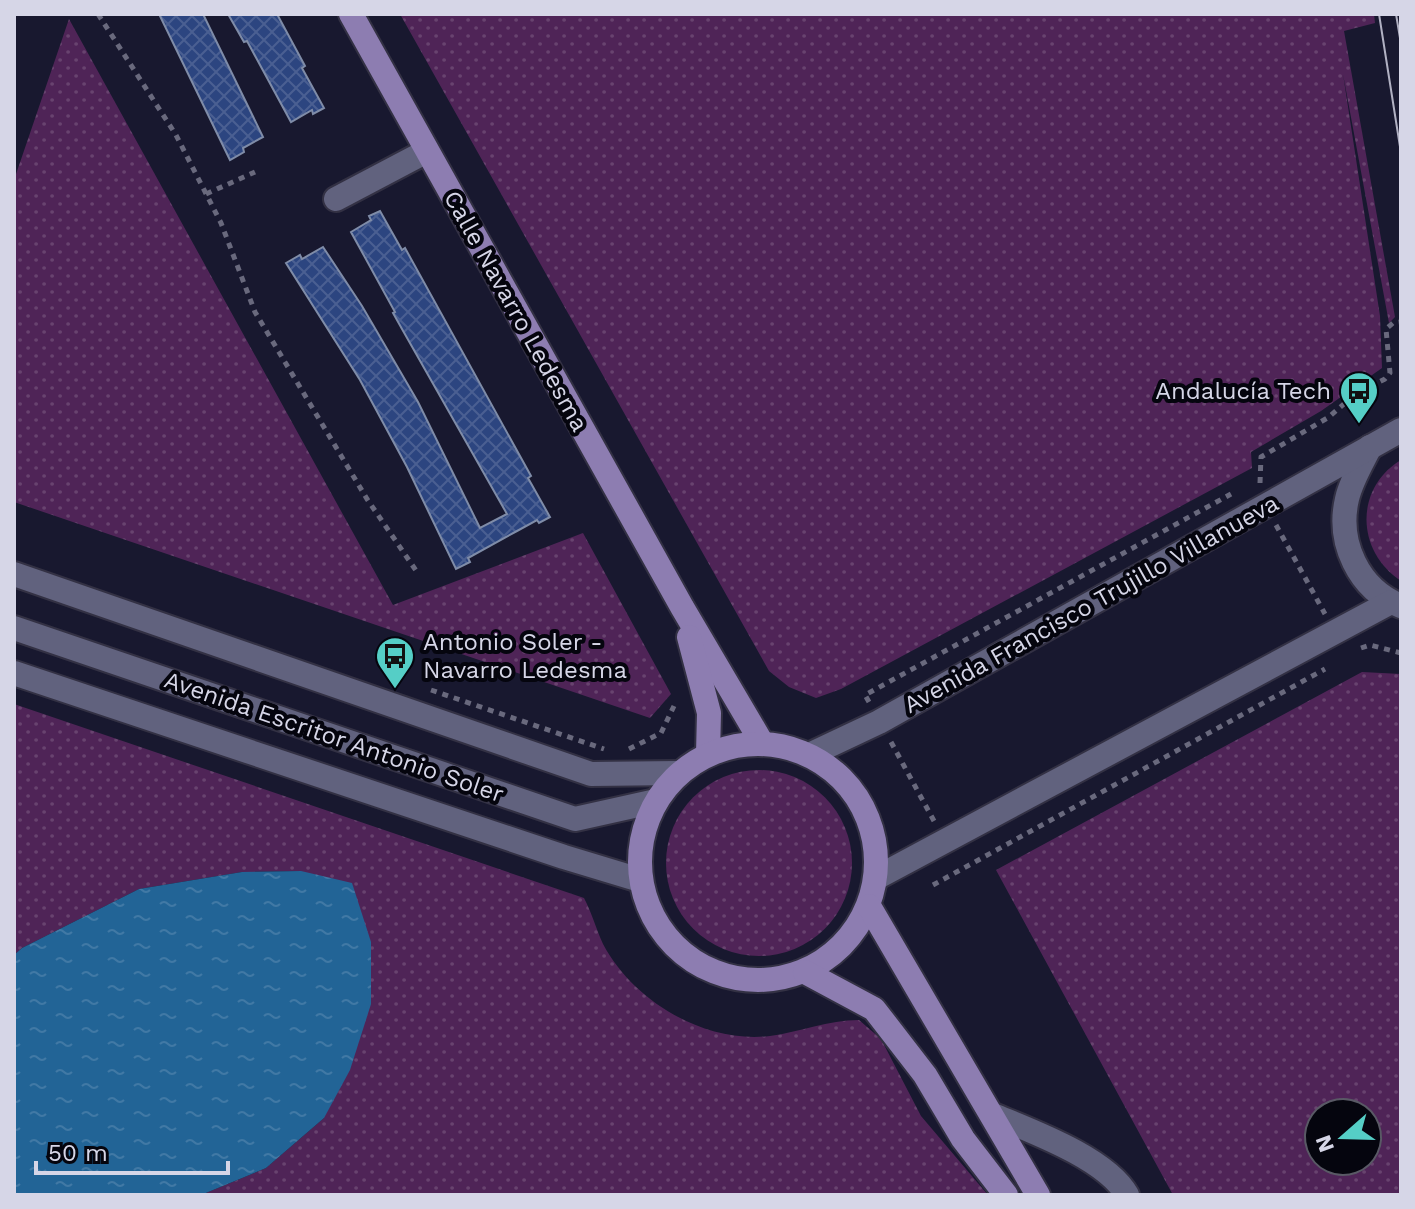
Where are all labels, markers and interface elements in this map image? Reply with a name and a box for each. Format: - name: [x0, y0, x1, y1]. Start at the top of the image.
- street label: Calle Navarro Ledesma: [438, 186, 594, 436]
- bus stop icon: Andalucía Tech: [1338, 370, 1380, 425]
- place label: Andalucía Tech: [1155, 377, 1331, 405]
- street label: Avenida Francisco Trujillo Villanueva: [899, 489, 1283, 719]
- place label: Antonio Soler - Navarro Ledesma: [423, 628, 627, 684]
- bus stop icon: Antonio Soler - Navarro Ledesma: [374, 635, 416, 690]
- street label: Avenida Escritor Antonio Soler: [161, 666, 508, 808]
- north arrow: [1303, 1097, 1383, 1177]
- scale bar: [36, 1125, 228, 1175]
- text: N: [1310, 1132, 1339, 1156]
- text: 50 m: [48, 1139, 108, 1167]

